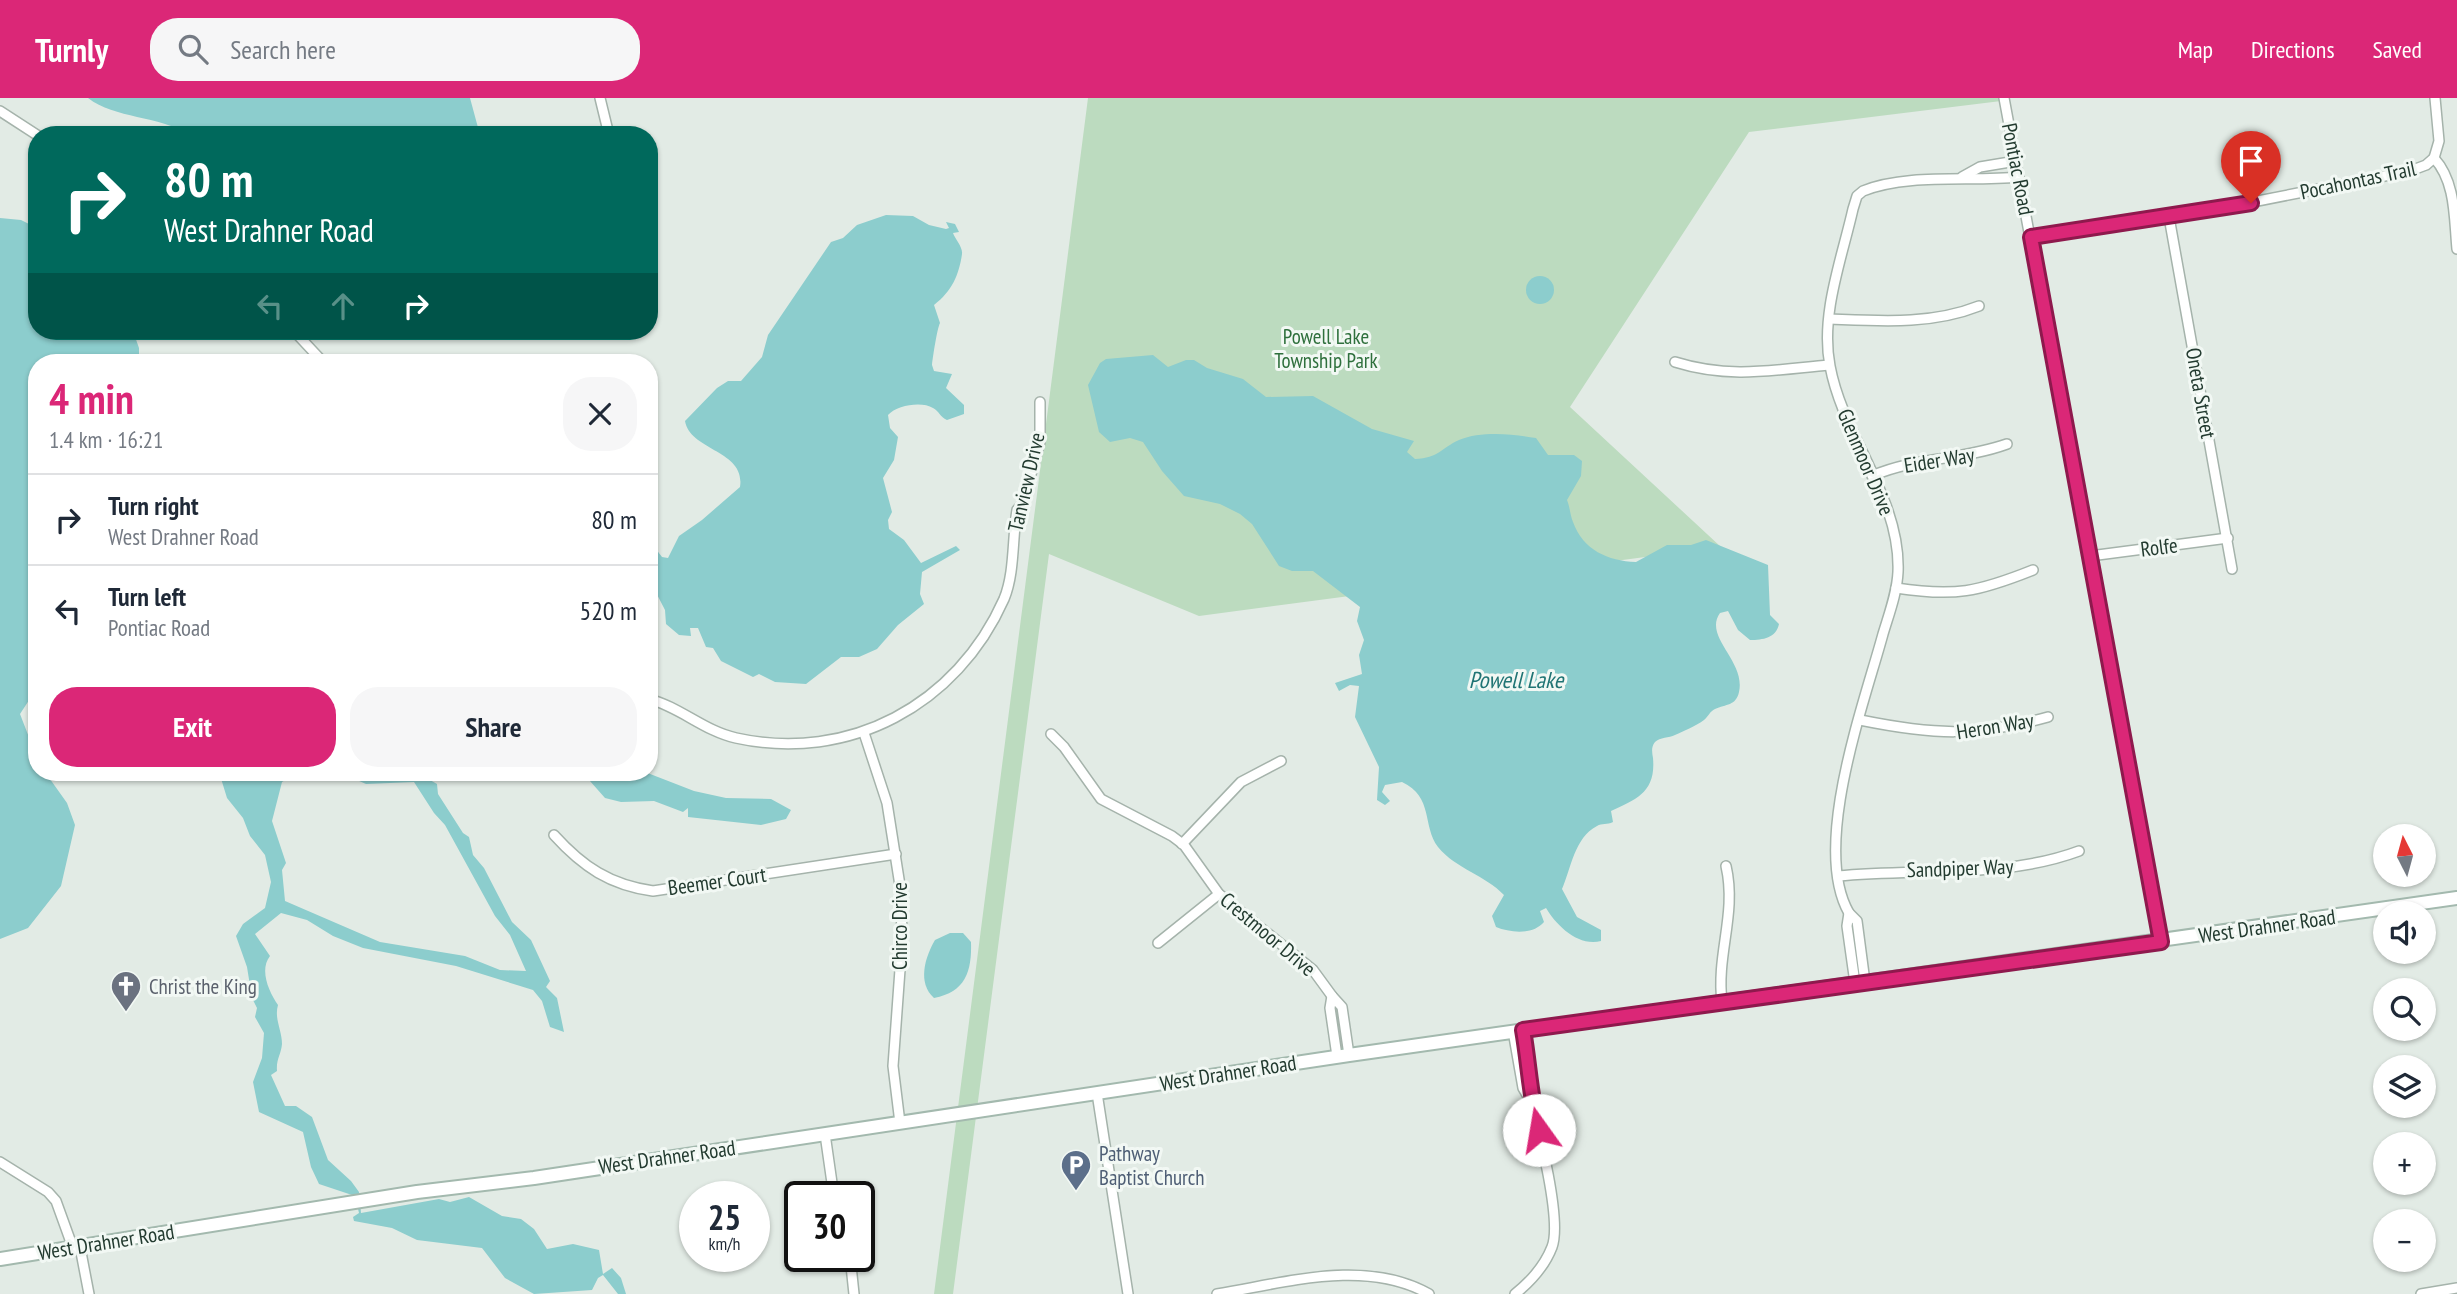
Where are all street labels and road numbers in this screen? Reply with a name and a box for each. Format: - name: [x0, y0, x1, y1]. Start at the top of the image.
- street label: Pontiac Road: [1996, 121, 2040, 217]
- street label: Pocahontas Trail: [2298, 155, 2418, 205]
- street label: Oneta Street: [2180, 346, 2222, 441]
- street label: Glenmoor Drive: [1831, 405, 1901, 519]
- street label: Tanview Drive: [1001, 430, 1051, 534]
- street label: Eider Way: [1902, 441, 1976, 479]
- street label: Rolfe: [2139, 531, 2179, 563]
- street label: Heron Way: [1954, 707, 2036, 745]
- street label: Sandpiper Way: [1906, 853, 2014, 883]
- street label: Beemer Court: [666, 861, 768, 901]
- street label: Chirco Drive: [886, 882, 913, 970]
- street label: Crestmoor Drive: [1215, 886, 1321, 982]
- street label: West Drahner Road: [2197, 903, 2337, 949]
- street label: West Drahner Road: [1158, 1049, 1298, 1097]
- street label: West Drahner Road: [597, 1134, 737, 1180]
- street label: West Drahner Road: [36, 1218, 176, 1266]

